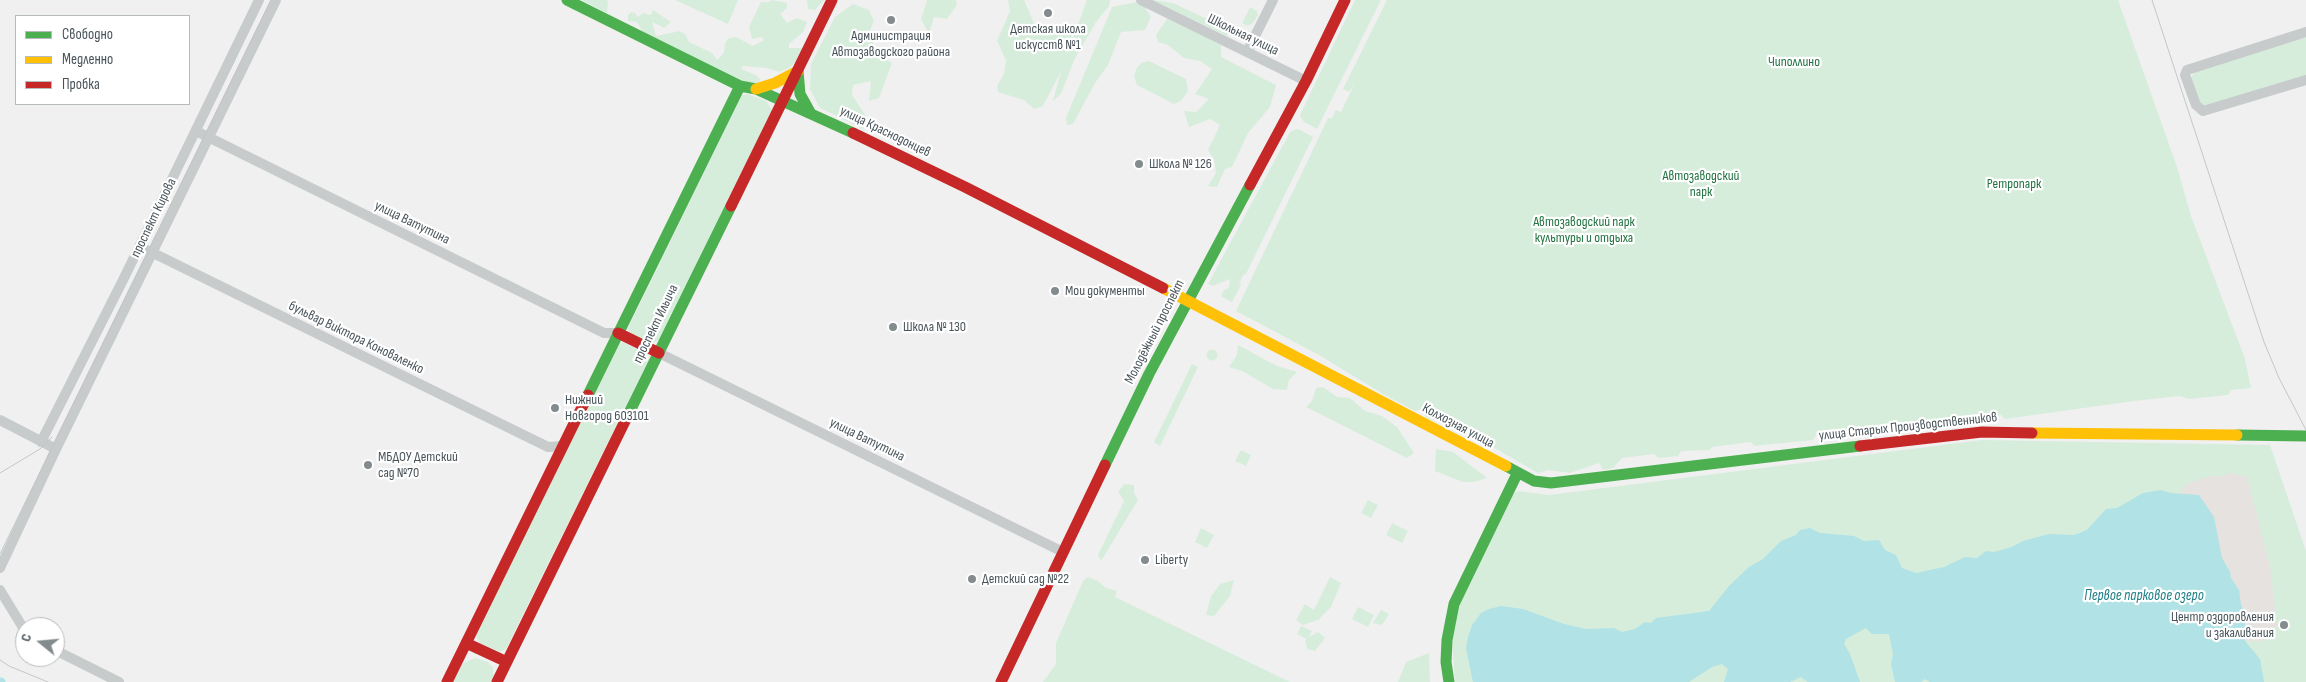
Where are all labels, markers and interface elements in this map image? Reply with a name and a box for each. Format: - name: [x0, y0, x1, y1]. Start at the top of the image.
- marker: Детская школа искусств №1: [1042, 7, 1054, 19]
- street label: Школьная улица: [1205, 11, 1281, 59]
- marker: Администрация Автозаводского района: [885, 14, 897, 26]
- legend: [15, 15, 190, 105]
- place label: Детская школа искусств №1: [1010, 21, 1086, 54]
- text: Свободно: [62, 25, 113, 44]
- place label: Администрация Автозаводского района: [832, 28, 950, 60]
- text: Медленно: [62, 50, 113, 69]
- park label: Чиполлино: [1768, 54, 1820, 70]
- text: Пробка: [62, 75, 100, 94]
- street label: улица Краснодонцев: [837, 103, 933, 161]
- place label: Школа № 126: [1149, 156, 1212, 172]
- marker: Школа № 126: [1133, 158, 1145, 170]
- park label: Автозаводский парк: [1663, 168, 1739, 200]
- street label: проспект Кирова: [128, 176, 180, 260]
- park label: Ретропарк: [1987, 176, 2041, 192]
- street label: улица Ватутина: [372, 198, 452, 248]
- park label: Автозаводский парк культуры и отдыха: [1533, 214, 1635, 246]
- street label: Молодёжный проспект: [1121, 277, 1189, 387]
- street label: проспект Ильича: [630, 282, 682, 366]
- place label: Мои документы: [1065, 283, 1145, 299]
- marker: Мои документы: [1049, 285, 1061, 297]
- street label: бульвар Виктора Коноваленко: [286, 298, 426, 378]
- place label: Школа № 130: [903, 319, 966, 335]
- marker: Школа № 130: [887, 321, 899, 333]
- place label: Нижний Новгород 603101: [565, 392, 649, 424]
- street label: Колхозная улица: [1419, 400, 1497, 452]
- marker: Нижний Новгород 603101: [549, 402, 561, 414]
- street label: улица Старых Производственников: [1818, 409, 1998, 445]
- street label: улица Ватутина: [827, 415, 907, 465]
- place label: МБДОУ Детский сад №70: [378, 449, 458, 482]
- marker: МБДОУ Детский сад №70: [362, 459, 374, 471]
- place label: Liberty: [1155, 552, 1188, 568]
- marker: Liberty: [1139, 554, 1151, 566]
- place label: Детский сад №22: [982, 571, 1069, 587]
- marker: Детский сад №22: [966, 573, 978, 585]
- water label: Первое парковое озеро: [2084, 587, 2204, 605]
- place label: Центр оздоровления и закаливания: [2171, 609, 2274, 642]
- north arrow: [15, 617, 65, 667]
- marker: Центр оздоровления и закаливания: [2278, 619, 2290, 631]
- text: С: [17, 632, 35, 644]

